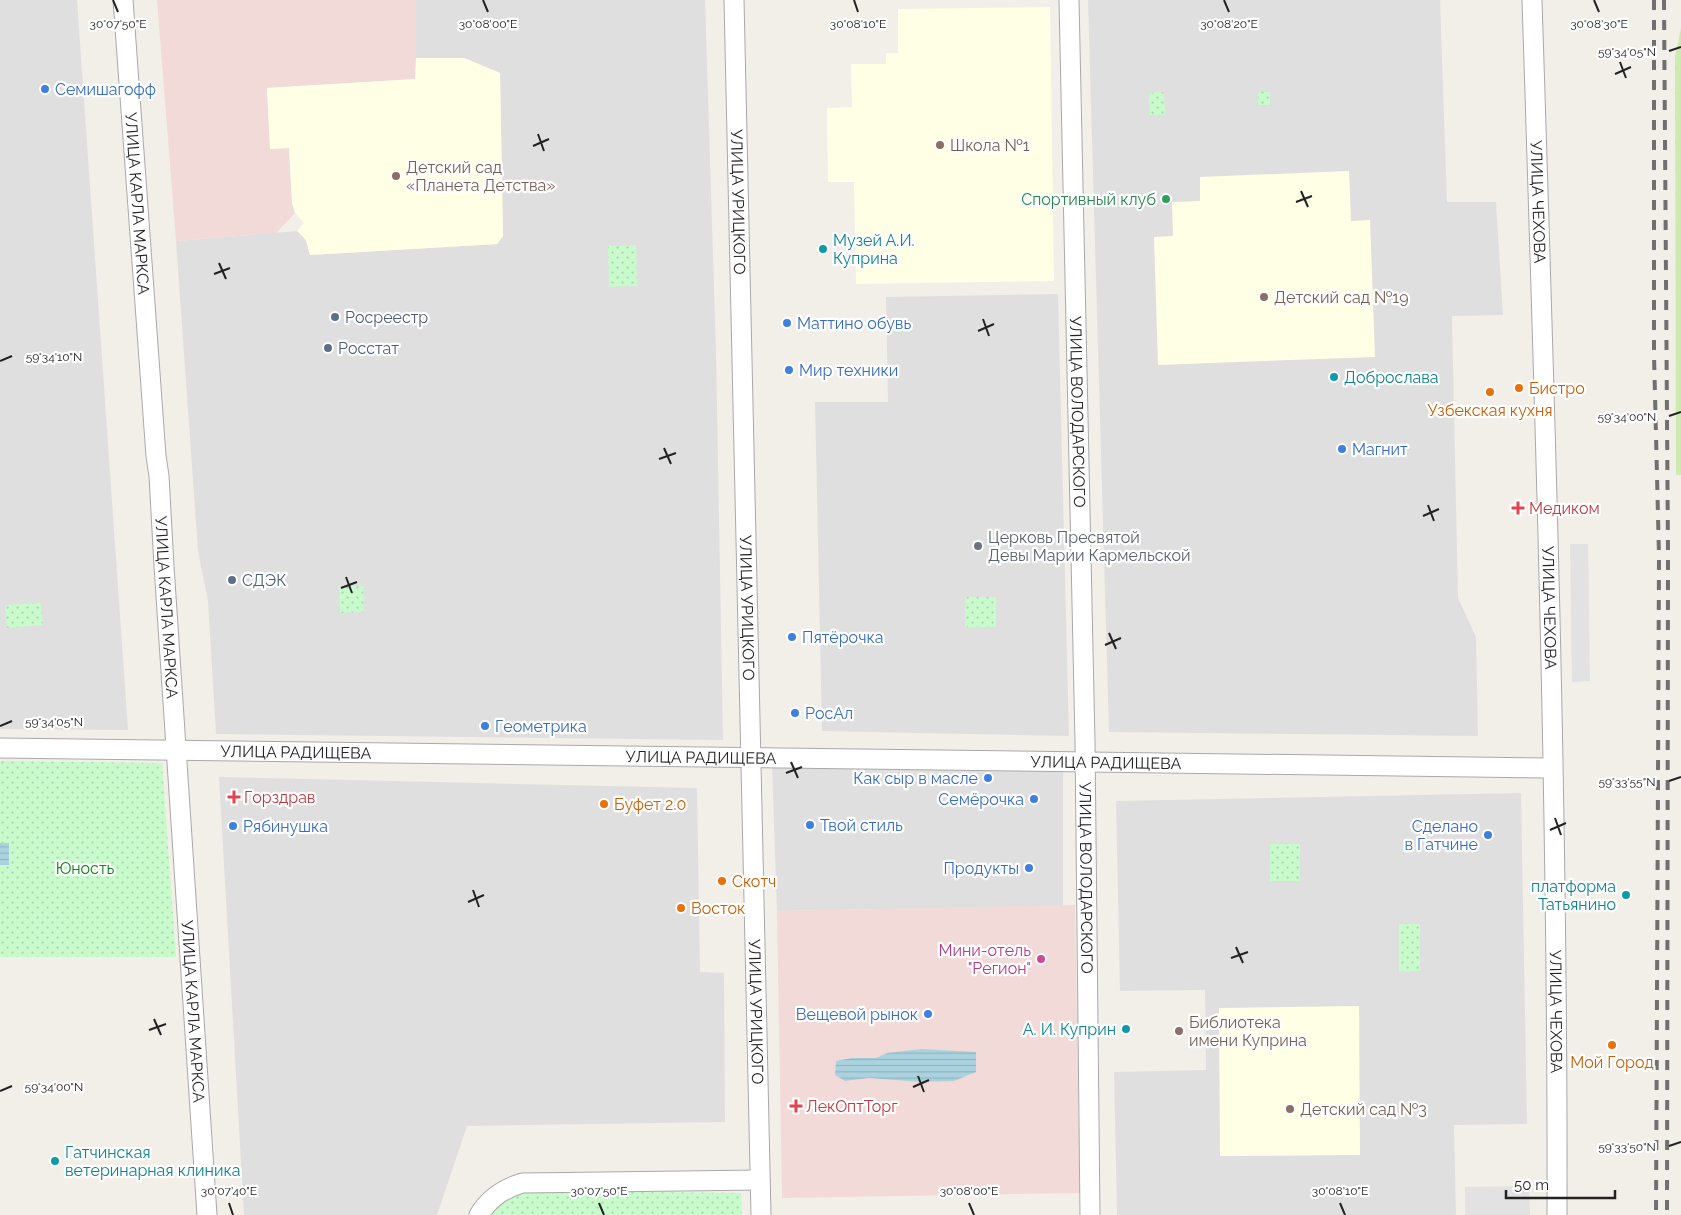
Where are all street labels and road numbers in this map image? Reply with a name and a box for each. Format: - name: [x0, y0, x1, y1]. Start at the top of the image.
- street label: УЛИЦА КАРЛА МАРКСА: [121, 112, 153, 296]
- street label: УЛИЦА УРИЦКОГО: [727, 129, 749, 275]
- street label: УЛИЦА ЧЕХОВА: [1526, 140, 1549, 264]
- street label: УЛИЦА ВОЛОДАРСКОГО: [1066, 316, 1089, 508]
- street label: УЛИЦА КАРЛА МАРКСА: [151, 516, 182, 699]
- street label: УЛИЦА УРИЦКОГО: [736, 535, 758, 681]
- street label: УЛИЦА ЧЕХОВА: [1538, 546, 1560, 670]
- street label: УЛИЦА РАДИЩЕВА: [220, 742, 372, 763]
- street label: УЛИЦА РАДИЩЕВА: [625, 747, 777, 768]
- street label: УЛИЦА РАДИЩЕВА: [1030, 752, 1182, 773]
- street label: УЛИЦА ВОЛОДАРСКОГО: [1075, 782, 1096, 974]
- street label: УЛИЦА КАРЛА МАРКСА: [177, 920, 209, 1104]
- street label: УЛИЦА УРИЦКОГО: [745, 939, 767, 1085]
- street label: УЛИЦА ЧЕХОВА: [1546, 950, 1566, 1074]

